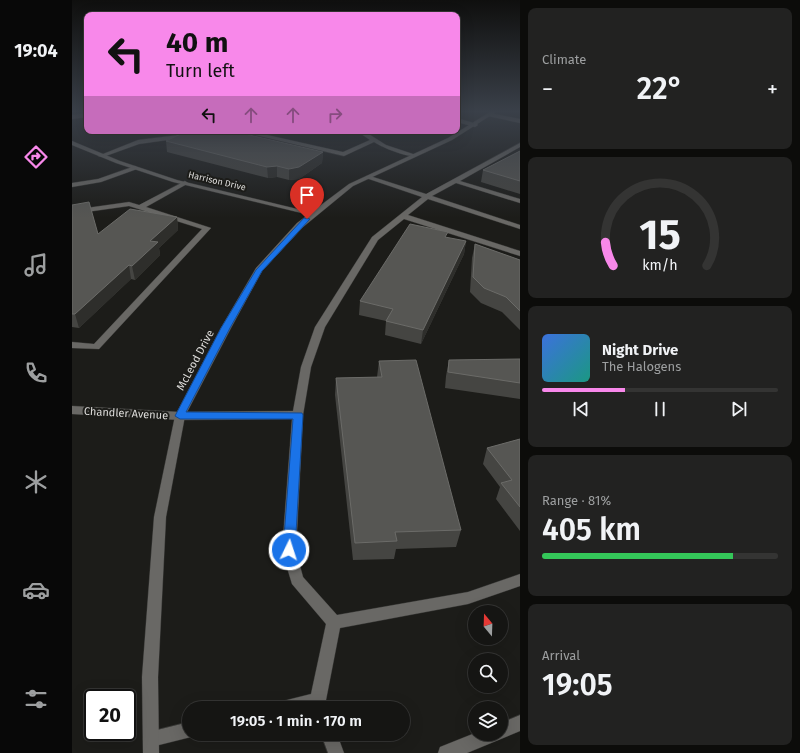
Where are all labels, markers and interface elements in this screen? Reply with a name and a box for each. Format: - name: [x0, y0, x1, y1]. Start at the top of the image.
- text: 40 m: [166, 26, 229, 59]
- icon: left: [100, 28, 152, 80]
- text: 19:04: [14, 40, 58, 62]
- text: Climate: [542, 52, 586, 67]
- text: Turn left: [166, 60, 235, 82]
- text: 22°: [637, 71, 683, 107]
- text: −: [542, 76, 553, 103]
- text: +: [767, 76, 778, 103]
- icon: left: [198, 104, 220, 126]
- icon: ahead: [240, 104, 262, 126]
- icon: ahead: [282, 104, 304, 126]
- icon: right: [324, 104, 346, 126]
- icon: directions: [22, 143, 50, 171]
- street label: Harrison Drive: [187, 170, 247, 192]
- pin: [290, 178, 324, 219]
- icon: arrive: [296, 184, 318, 206]
- text: 15: [639, 209, 681, 259]
- icon: music: [22, 251, 50, 279]
- text: km/h: [642, 256, 678, 273]
- street label: McLeod Drive: [174, 328, 217, 393]
- text: Night Drive: [602, 341, 678, 359]
- icon: phone: [22, 359, 50, 387]
- text: The Halogens: [602, 359, 681, 374]
- icon: previous: [570, 398, 592, 420]
- icon: pause: [649, 398, 671, 420]
- icon: next: [728, 398, 750, 420]
- street label: Chandler Avenue: [84, 405, 168, 422]
- icon: climate: [22, 468, 50, 496]
- text: Range · 81%: [542, 493, 611, 508]
- text: 405 km: [542, 512, 641, 548]
- position arrow: [268, 529, 310, 571]
- icon: car: [22, 576, 50, 604]
- north arrow: [468, 605, 508, 645]
- map controls: [468, 605, 508, 741]
- text: Arrival: [542, 648, 580, 663]
- button: search: [468, 653, 508, 693]
- text: 19:05: [542, 667, 613, 703]
- icon: filters: [22, 685, 50, 713]
- speed limit sign: 20: [84, 689, 136, 741]
- button: layers: [468, 701, 508, 741]
- text: 19:05 · 1 min · 170 m: [230, 712, 362, 730]

